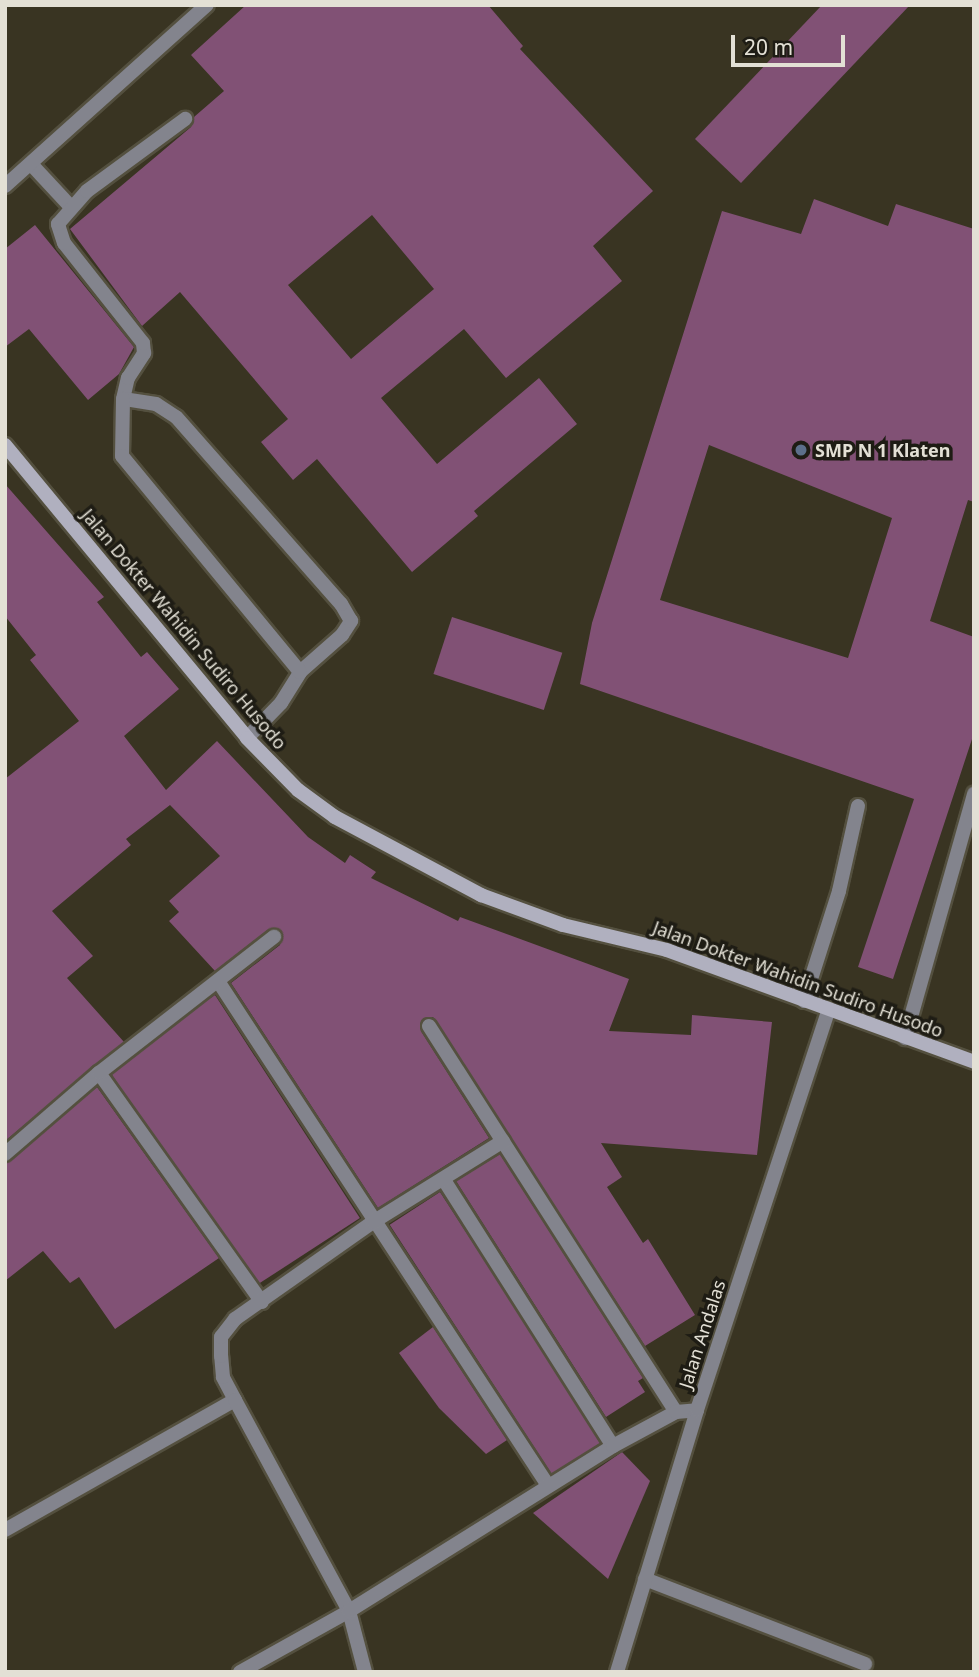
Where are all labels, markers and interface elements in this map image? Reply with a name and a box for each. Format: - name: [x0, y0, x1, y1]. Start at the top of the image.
- scale bar: [734, 21, 848, 65]
- text: 20 m: [744, 33, 793, 61]
- place label: SMP N 1 Klaten: [815, 439, 950, 461]
- marker: SMP N 1 Klaten: [793, 442, 809, 458]
- street label: Jalan Dokter Wahidin Sudiro Husodo: [77, 504, 291, 754]
- street label: Jalan Dokter Wahidin Sudiro Husodo: [650, 916, 946, 1042]
- street label: Jalan Andalas: [674, 1277, 730, 1391]

